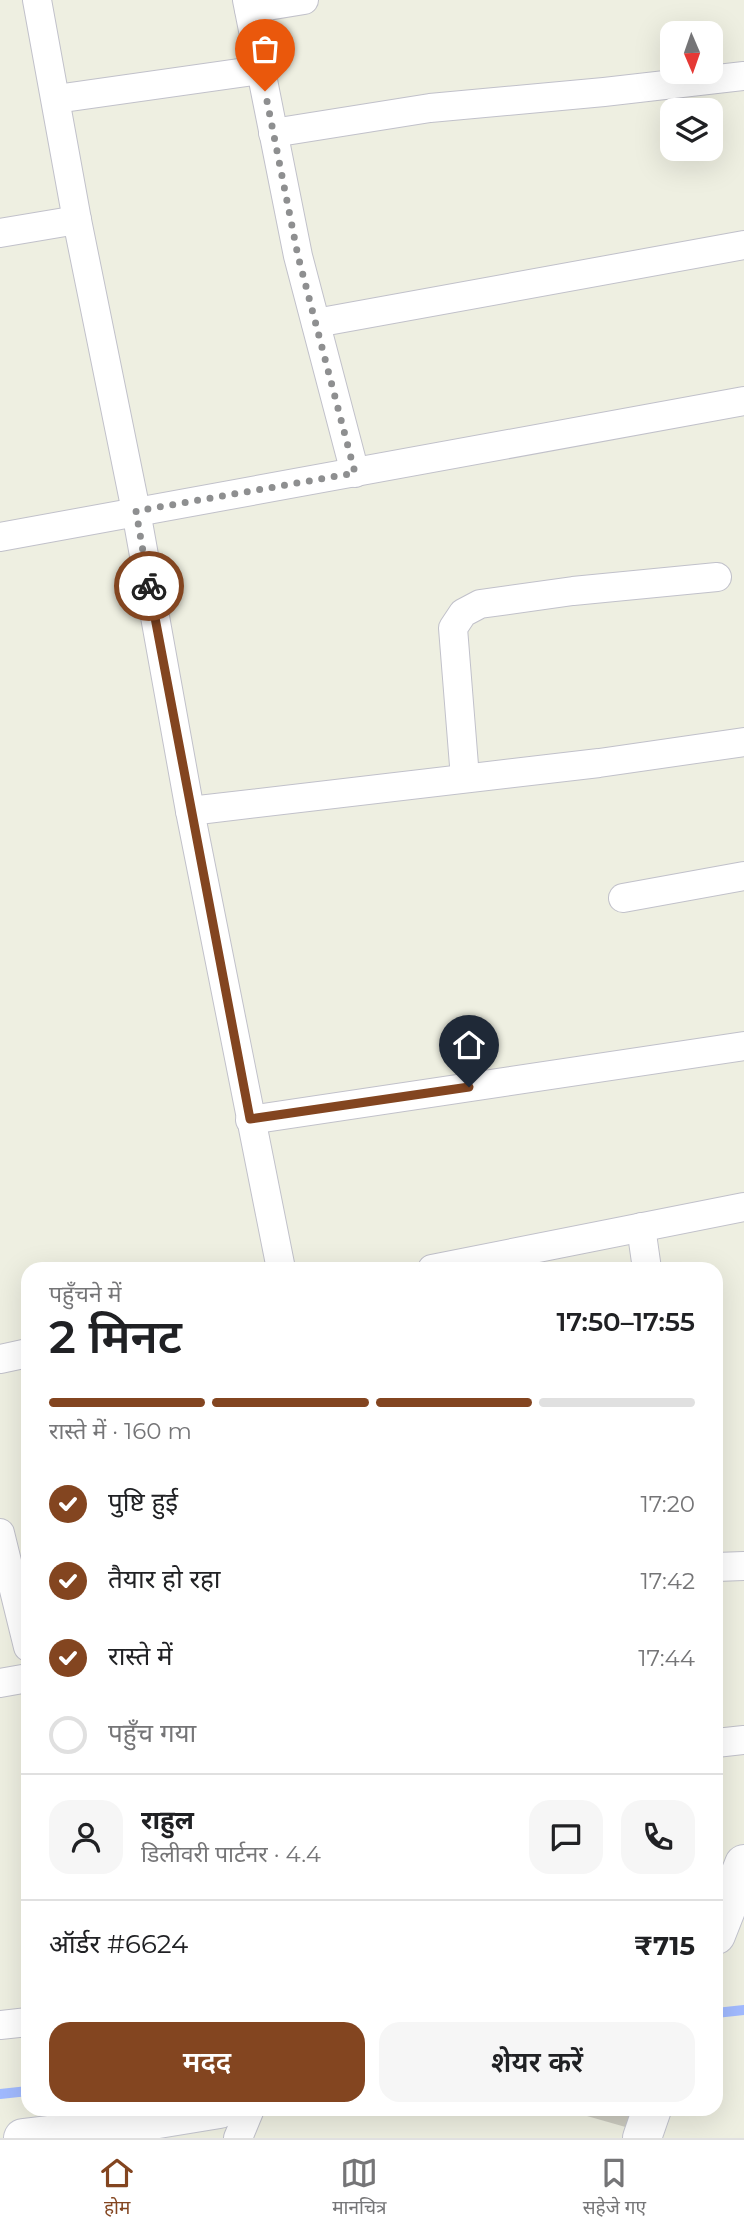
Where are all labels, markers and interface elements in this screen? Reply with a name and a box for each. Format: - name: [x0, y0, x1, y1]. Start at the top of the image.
- pin: [235, 19, 295, 91]
- north arrow: [660, 21, 723, 84]
- map controls: [660, 21, 723, 161]
- icon: bag: [246, 30, 284, 68]
- button: layers: [660, 98, 723, 161]
- courier: [114, 551, 184, 621]
- icon: bike: [130, 567, 168, 605]
- pin: [439, 1015, 499, 1087]
- icon: home: [450, 1026, 488, 1064]
- text: पहुँचने में: [49, 1280, 121, 1308]
- text: 17:50–17:55: [556, 1306, 695, 1338]
- text: 2 मिनट: [49, 1308, 182, 1365]
- text: रास्ते में · 160 m: [49, 1417, 192, 1445]
- icon: check: [49, 1485, 87, 1523]
- text: पुष्टि हुई: [108, 1486, 178, 1518]
- text: 17:20: [640, 1490, 695, 1518]
- icon: check: [49, 1562, 87, 1600]
- text: तैयार हो रहा: [108, 1563, 221, 1595]
- text: 17:42: [641, 1567, 695, 1595]
- icon: check: [49, 1639, 87, 1677]
- text: रास्ते में: [108, 1640, 173, 1672]
- text: 17:44: [638, 1644, 695, 1672]
- text: पहुँच गया: [108, 1717, 196, 1749]
- button: person: [49, 1800, 123, 1874]
- button: chat: [529, 1800, 603, 1874]
- button: phone: [621, 1800, 695, 1874]
- text: राहुल: [141, 1804, 194, 1836]
- text: डिलीवरी पार्टनर · 4.4: [141, 1840, 321, 1868]
- text: ऑर्डर #6624: [49, 1928, 188, 1960]
- text: ₹715: [634, 1930, 695, 1962]
- button: मदद: [49, 2022, 365, 2102]
- button: शेयर करें: [379, 2022, 695, 2102]
- tab: होम: [98, 2154, 136, 2222]
- tab: मानचित्र: [332, 2154, 387, 2222]
- tab: सहेजे गए: [583, 2154, 646, 2222]

